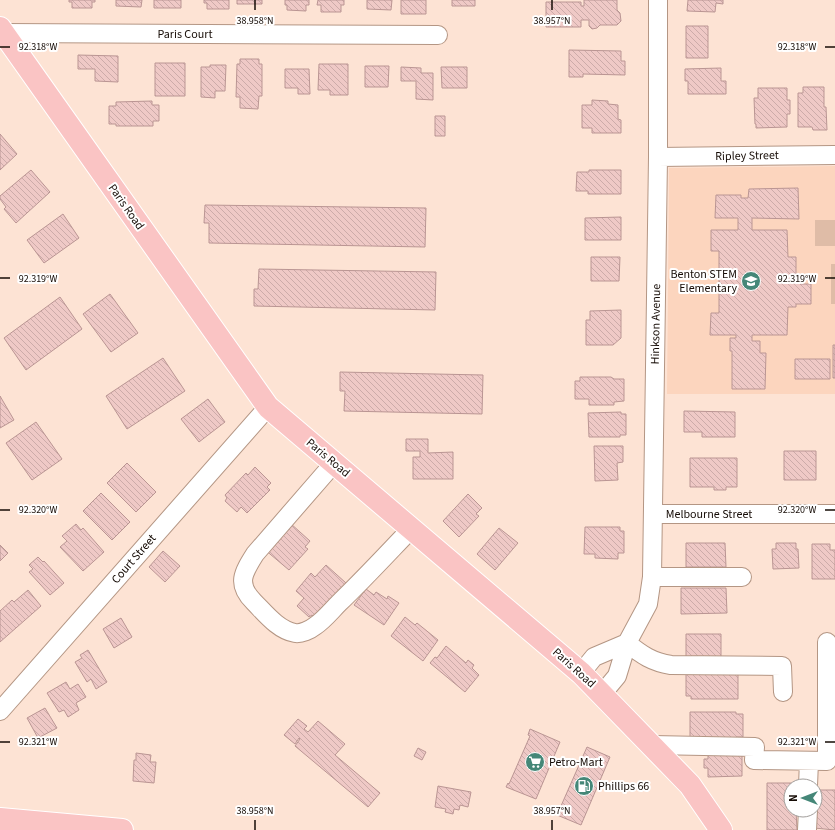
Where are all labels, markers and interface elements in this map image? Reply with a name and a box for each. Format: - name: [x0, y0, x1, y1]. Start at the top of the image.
- text: 38.958°N: [236, 14, 274, 28]
- text: 38.957°N: [533, 14, 571, 28]
- street label: Paris Court: [158, 26, 212, 43]
- text: 92.318°W: [19, 40, 57, 54]
- text: 92.318°W: [778, 40, 816, 54]
- street label: Ripley Street: [715, 147, 779, 165]
- street label: Paris Road: [104, 181, 148, 233]
- place label: Benton STEM Elementary: [670, 266, 737, 297]
- school or university icon: Benton STEM Elementary: [740, 270, 762, 292]
- text: 92.319°W: [19, 272, 57, 286]
- text: 92.319°W: [778, 272, 816, 286]
- street label: Hinkson Avenue: [647, 283, 665, 365]
- street label: Paris Road: [302, 435, 354, 481]
- text: 92.320°W: [19, 503, 57, 517]
- text: 92.320°W: [778, 503, 816, 517]
- street label: Melbourne Street: [666, 506, 752, 523]
- street label: Court Street: [108, 531, 160, 587]
- street label: Paris Road: [549, 644, 599, 692]
- text: 92.321°W: [19, 735, 57, 749]
- text: 92.321°W: [778, 735, 816, 749]
- supermarket icon: Petro-Mart: [524, 751, 546, 773]
- place label: Petro-Mart: [549, 754, 603, 771]
- fuel station icon: Phillips 66: [573, 775, 595, 797]
- place label: Phillips 66: [598, 778, 649, 795]
- north arrow: [783, 778, 823, 818]
- text: N: [786, 794, 801, 802]
- text: 38.958°N: [236, 804, 274, 818]
- text: 38.957°N: [533, 804, 571, 818]

